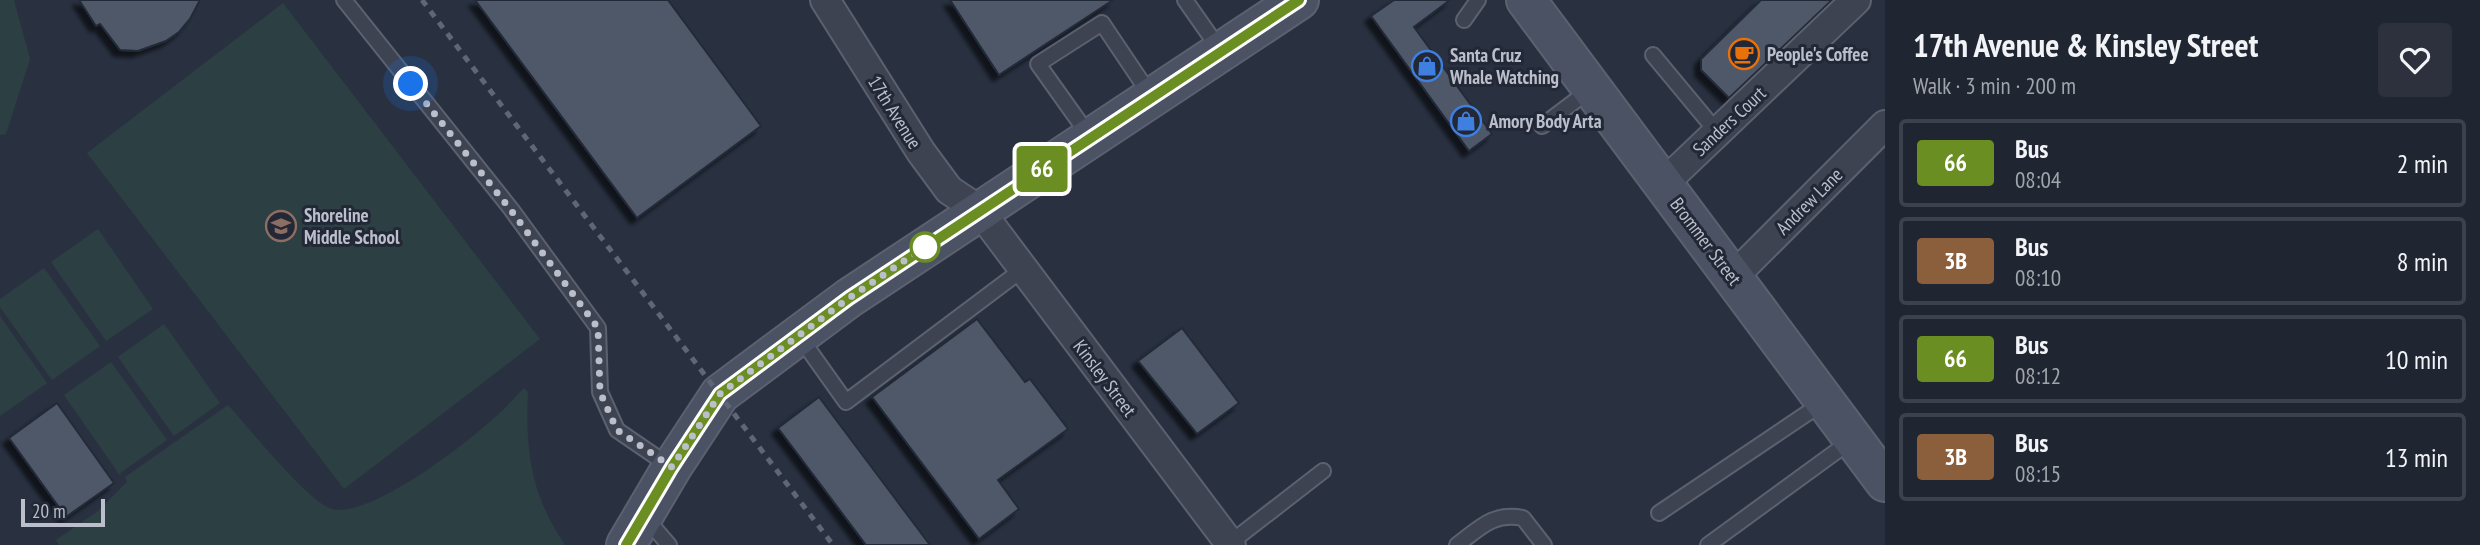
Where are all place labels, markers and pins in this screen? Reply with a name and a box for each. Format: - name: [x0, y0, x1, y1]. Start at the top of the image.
- cafe icon: People's Coffee: [1727, 37, 1761, 71]
- place label: People's Coffee: [1767, 42, 1869, 66]
- place label: Santa Cruz Whale Watching: [1449, 43, 1559, 89]
- shop icon: Santa Cruz Whale Watching: [1410, 49, 1444, 83]
- shop icon: Amory Body Arta: [1449, 104, 1483, 138]
- place label: Amory Body Arta: [1488, 109, 1602, 133]
- place label: Shoreline Middle School: [304, 203, 400, 249]
- school or university icon: Shoreline Middle School: [264, 209, 298, 243]
- unlabelled marker: [910, 232, 940, 262]

